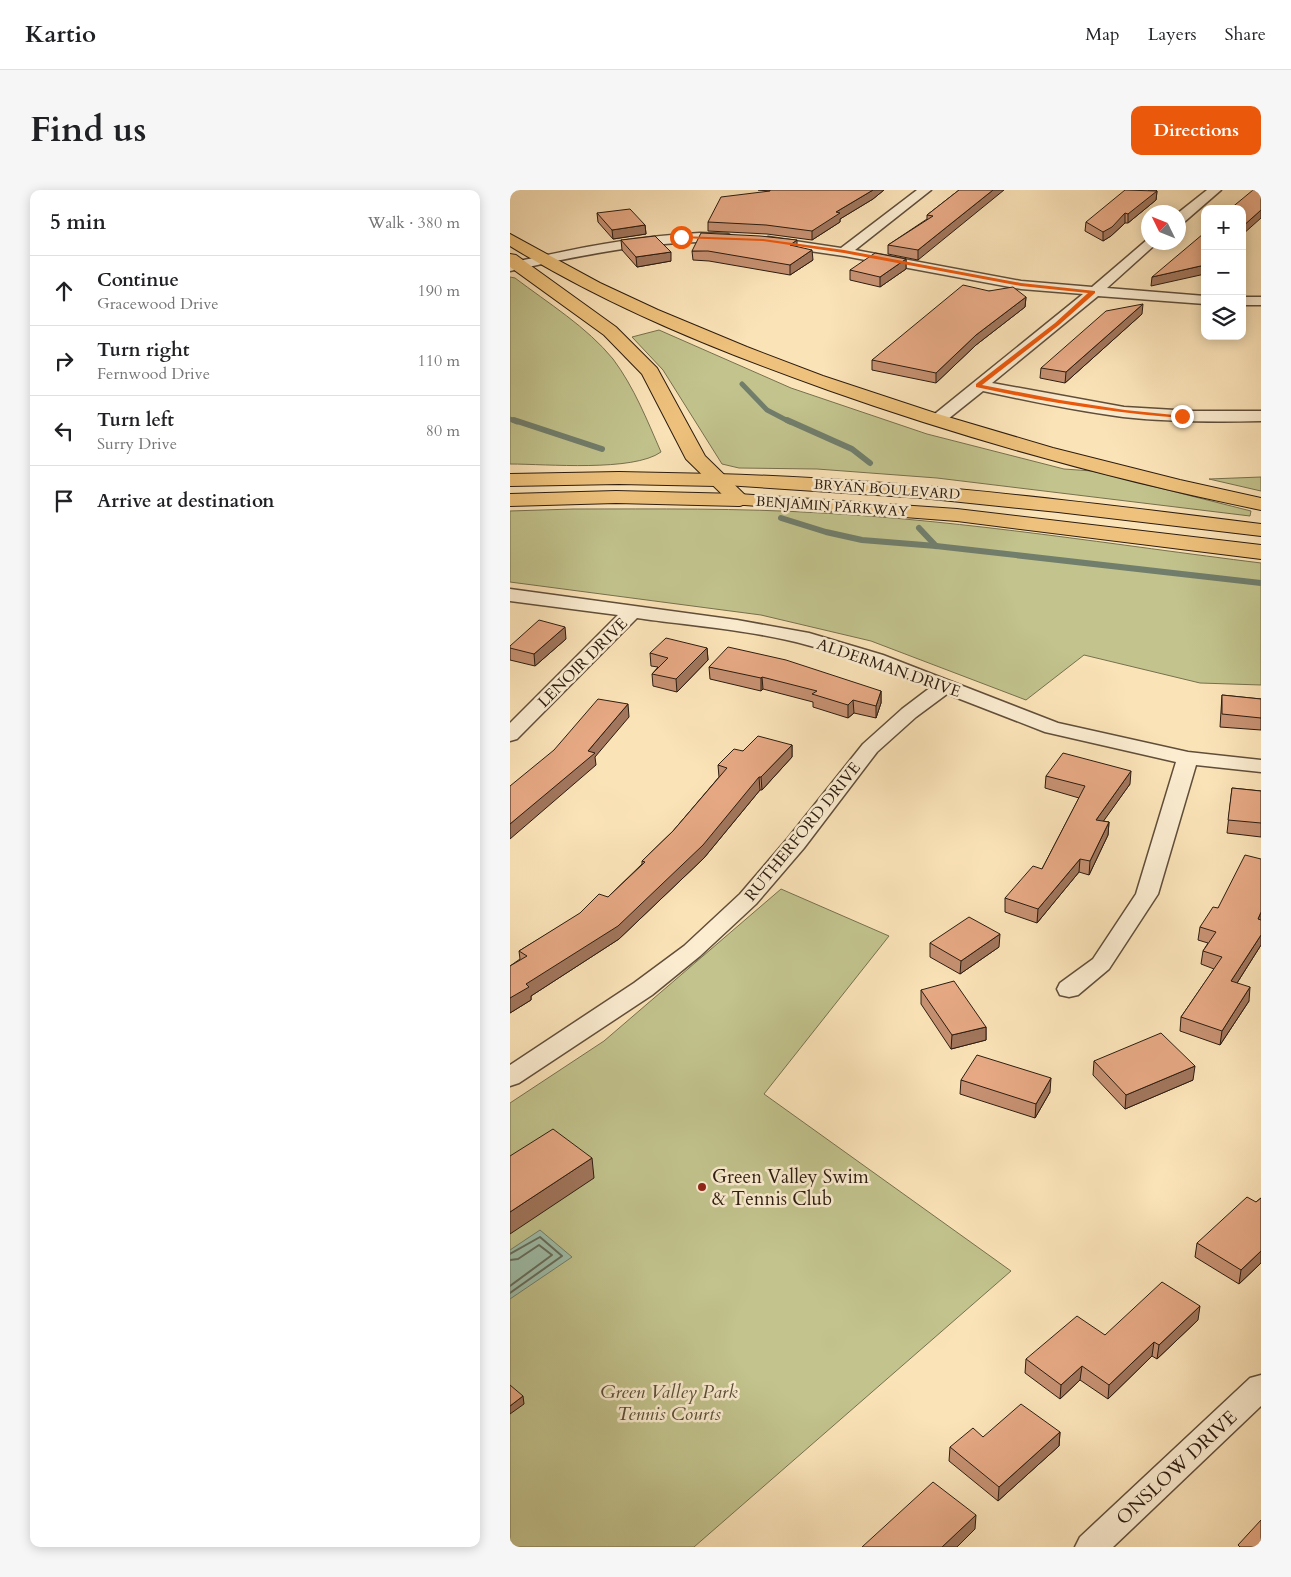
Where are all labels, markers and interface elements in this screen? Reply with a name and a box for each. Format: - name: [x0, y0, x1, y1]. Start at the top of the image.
- text: Kartio: [25, 18, 96, 51]
- text: Map: [1085, 22, 1120, 47]
- text: Layers: [1148, 22, 1197, 47]
- text: Share: [1225, 22, 1266, 47]
- text: Find us: [30, 106, 146, 154]
- button: Directions: [1131, 106, 1261, 155]
- north arrow: [1141, 205, 1186, 250]
- map controls: [1201, 205, 1246, 340]
- button: +: [1201, 205, 1246, 250]
- text: 5 min: [50, 208, 106, 237]
- text: Walk · 380 m: [368, 212, 460, 234]
- route start: [670, 226, 693, 249]
- button: −: [1201, 250, 1246, 295]
- text: Continue: [97, 267, 179, 293]
- icon: ahead: [50, 277, 78, 305]
- text: 190 m: [418, 280, 460, 302]
- text: Gracewood Drive: [97, 293, 219, 315]
- button: layers: [1201, 295, 1246, 340]
- text: Turn right: [97, 337, 189, 363]
- icon: right: [50, 347, 78, 375]
- text: 110 m: [418, 350, 460, 372]
- text: Fernwood Drive: [97, 363, 210, 385]
- route end: [1171, 405, 1194, 428]
- text: Turn left: [97, 407, 174, 433]
- icon: left: [50, 417, 78, 445]
- text: 80 m: [426, 420, 460, 442]
- text: Surry Drive: [97, 433, 177, 455]
- street label: BRYAN BOULEVARD: [813, 475, 961, 504]
- icon: arrive: [50, 487, 78, 515]
- text: Arrive at destination: [97, 488, 274, 514]
- street label: BENJAMIN PARKWAY: [755, 492, 909, 521]
- street label: LENOIR DRIVE: [533, 613, 633, 713]
- street label: ALDERMAN DRIVE: [814, 633, 964, 703]
- street label: RUTHERFORD DRIVE: [740, 757, 866, 906]
- place label: Green Valley Swim & Tennis Club: [712, 1164, 870, 1212]
- marker: Green Valley Swim & Tennis Club: [696, 1181, 708, 1193]
- park label: Green Valley Park Tennis Courts: [600, 1379, 738, 1427]
- street label: ONSLOW DRIVE: [1110, 1405, 1243, 1531]

